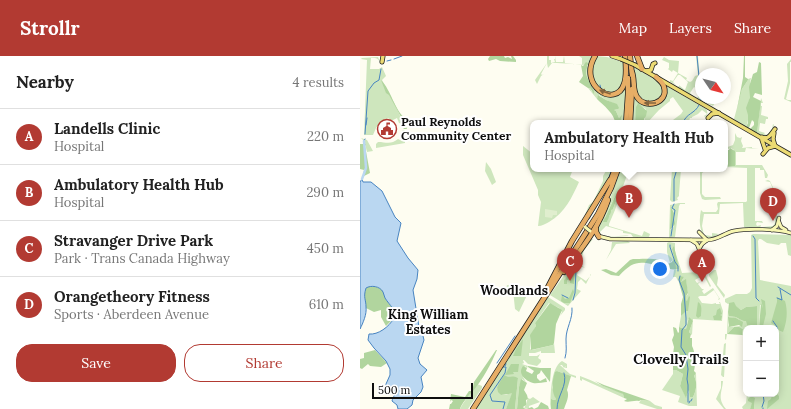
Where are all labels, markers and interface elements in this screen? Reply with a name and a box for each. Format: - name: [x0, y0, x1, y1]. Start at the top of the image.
- text: Strollr: [20, 16, 80, 40]
- text: Map: [619, 19, 647, 37]
- text: Layers: [669, 19, 712, 37]
- text: Share: [734, 19, 771, 37]
- north arrow: [695, 68, 731, 104]
- text: Nearby: [16, 71, 74, 93]
- text: 4 results: [293, 74, 344, 91]
- one-way arrow: [599, 89, 611, 95]
- one-way arrow: [644, 100, 657, 106]
- place label: Paul Reynolds Community Center: [401, 114, 511, 143]
- public building icon: Paul Reynolds Community Center: [376, 118, 398, 140]
- text: Landells Clinic: [54, 119, 160, 138]
- popup: [530, 120, 728, 172]
- text: A: [25, 128, 33, 145]
- text: 220 m: [307, 128, 344, 145]
- text: Ambulatory Health Hub: [544, 128, 714, 147]
- text: Hospital: [54, 138, 104, 155]
- text: Hospital: [544, 147, 595, 164]
- text: Ambulatory Health Hub: [54, 175, 224, 194]
- text: B: [25, 184, 33, 201]
- text: 290 m: [306, 184, 344, 201]
- pin: B: [616, 185, 642, 218]
- pin: D: [760, 188, 786, 221]
- text: Hospital: [54, 194, 104, 211]
- text: Stravanger Drive Park: [54, 231, 213, 250]
- text: C: [25, 240, 33, 257]
- text: 450 m: [307, 240, 344, 257]
- pin: C: [557, 248, 583, 281]
- pin: A: [689, 249, 715, 282]
- text: Park · Trans Canada Highway: [54, 250, 230, 267]
- your location: [650, 259, 670, 279]
- district label: Woodlands: [480, 282, 548, 299]
- text: Orangetheory Fitness: [54, 287, 210, 306]
- text: D: [24, 296, 34, 313]
- text: 610 m: [309, 296, 344, 313]
- text: Sports · Aberdeen Avenue: [54, 306, 209, 323]
- district label: King William Estates: [388, 306, 468, 338]
- map controls: [743, 325, 779, 397]
- button: +: [743, 325, 779, 361]
- button: Save: [16, 344, 176, 382]
- button: Share: [184, 344, 344, 382]
- district label: Clovelly Trails: [633, 350, 729, 368]
- button: −: [743, 361, 779, 397]
- scale bar: [372, 381, 473, 400]
- text: 500 m: [378, 383, 410, 397]

